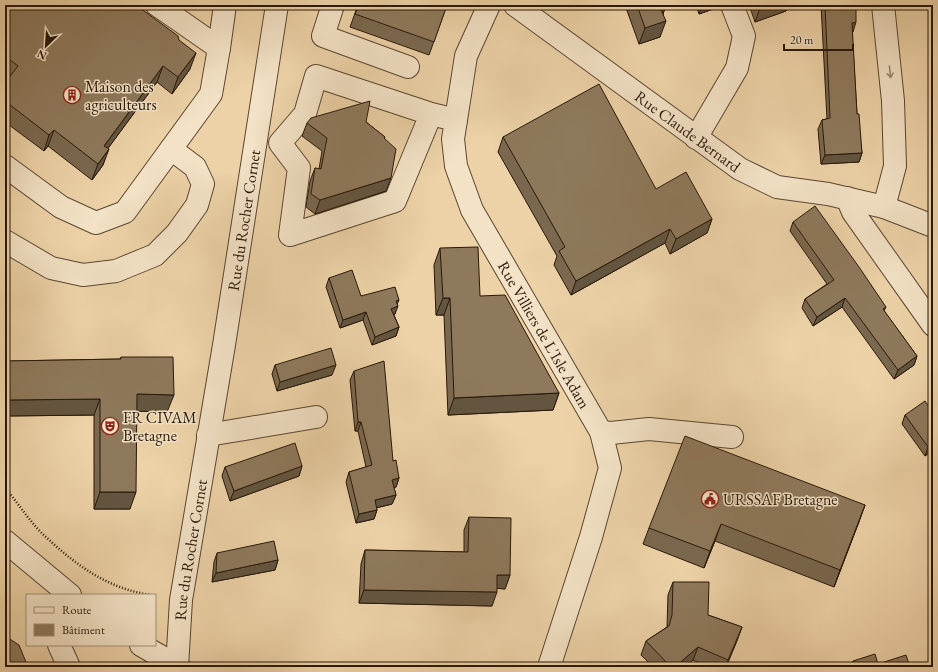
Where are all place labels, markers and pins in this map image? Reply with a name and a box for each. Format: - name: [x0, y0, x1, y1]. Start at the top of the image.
- place label: Maison des agriculteurs: [85, 76, 157, 115]
- building icon: Maison des agriculteurs: [62, 85, 82, 105]
- place label: FR CIVAM Bretagne: [123, 407, 197, 446]
- theatre icon: FR CIVAM Bretagne: [100, 416, 120, 436]
- public building icon: URSSAF Bretagne: [700, 489, 720, 509]
- place label: URSSAF Bretagne: [723, 489, 838, 510]

